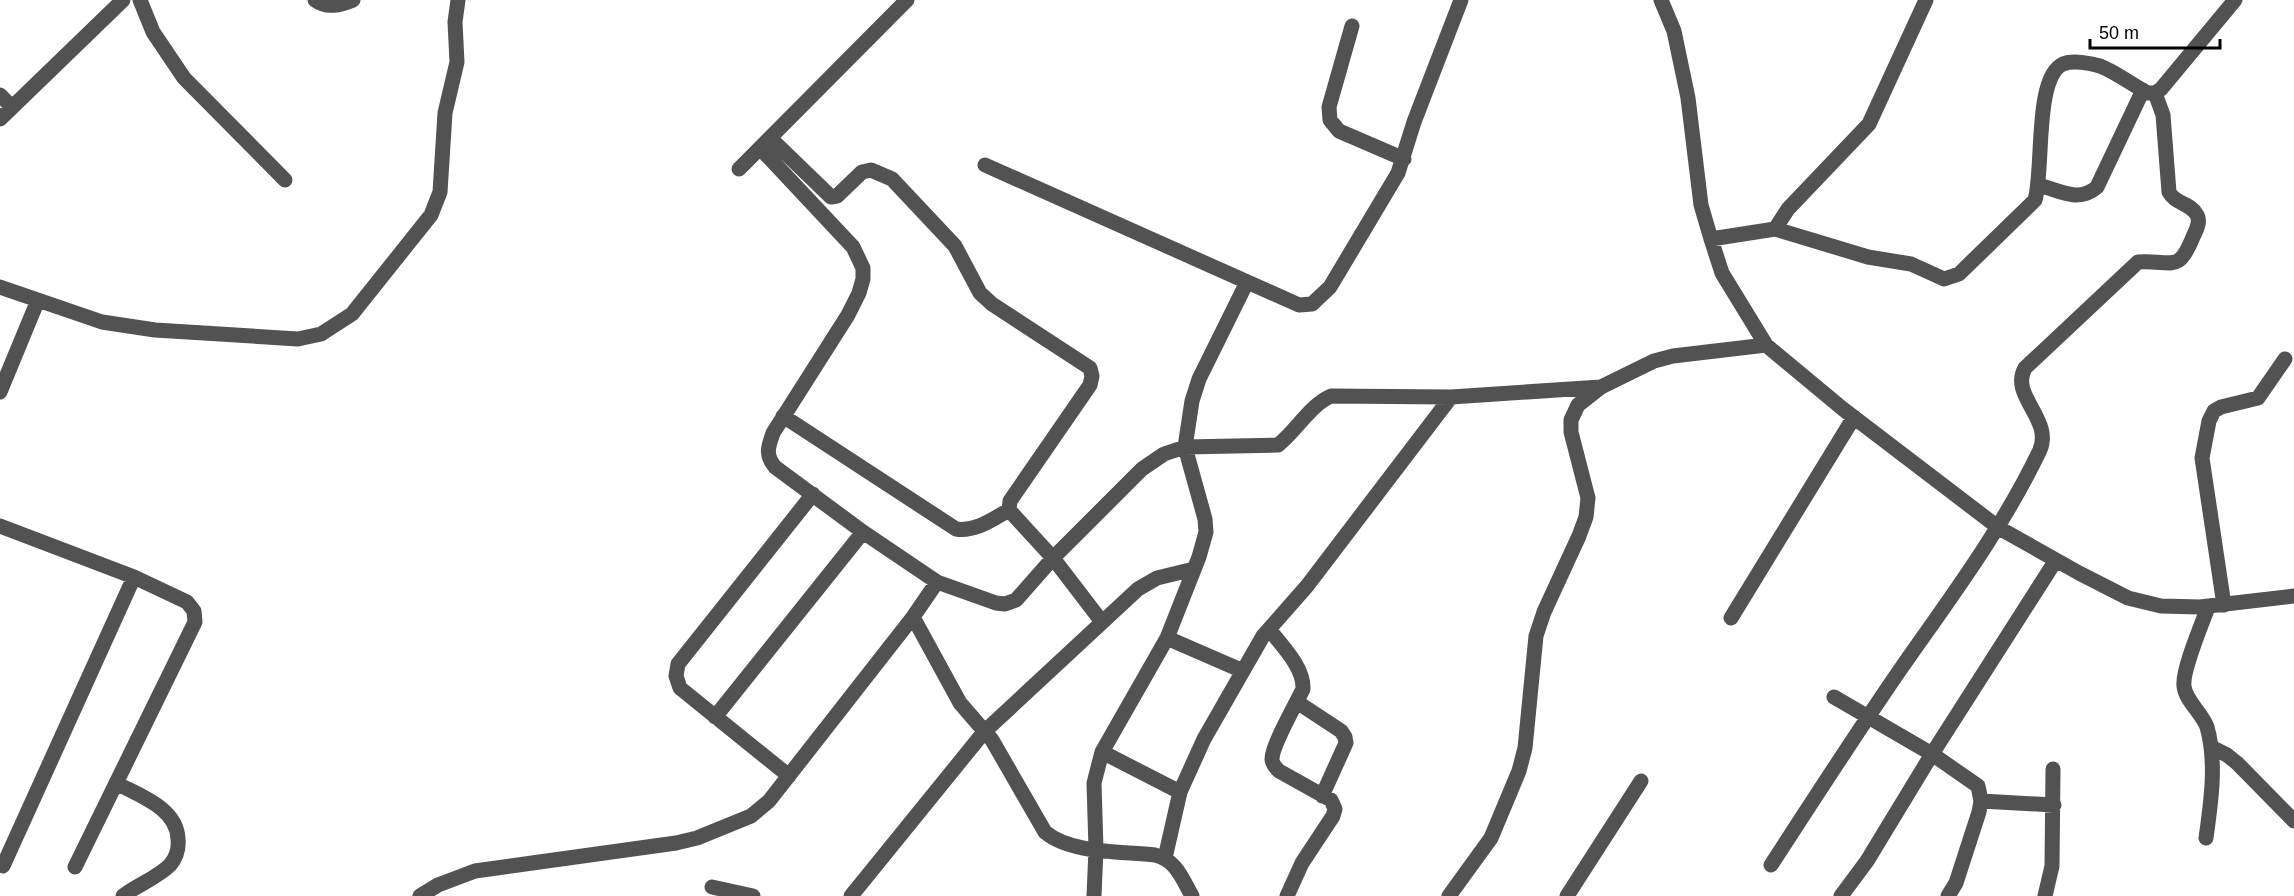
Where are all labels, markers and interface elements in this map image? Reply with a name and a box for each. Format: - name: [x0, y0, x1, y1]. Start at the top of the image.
- scale bar: [2090, 12, 2220, 50]
- text: 50 m: [2099, 23, 2139, 43]

